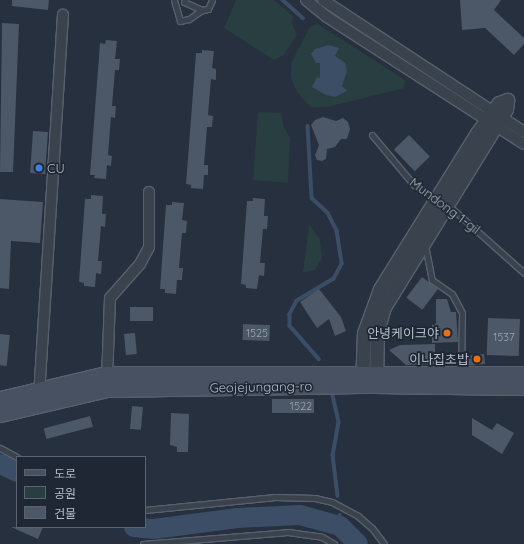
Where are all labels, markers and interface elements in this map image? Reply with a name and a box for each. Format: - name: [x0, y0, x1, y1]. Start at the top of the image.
- place label: CU: [47, 160, 65, 176]
- marker: CU: [34, 163, 44, 173]
- street label: Mundong 1-gil: [407, 174, 483, 238]
- place label: 안녕케이크야: [367, 325, 439, 341]
- house number: 1525: [246, 326, 268, 340]
- marker: 안녕케이크야: [442, 328, 452, 338]
- house number: 1537: [493, 330, 515, 344]
- place label: 이나집초밥: [409, 351, 469, 367]
- marker: 이나집초밥: [472, 354, 482, 364]
- street label: Geojejungang-ro: [210, 378, 312, 396]
- house number: 1522: [290, 399, 312, 413]
- legend: [16, 456, 146, 528]
- text: 도로: [54, 466, 76, 481]
- text: 공원: [54, 486, 76, 501]
- text: 건물: [54, 506, 76, 521]

